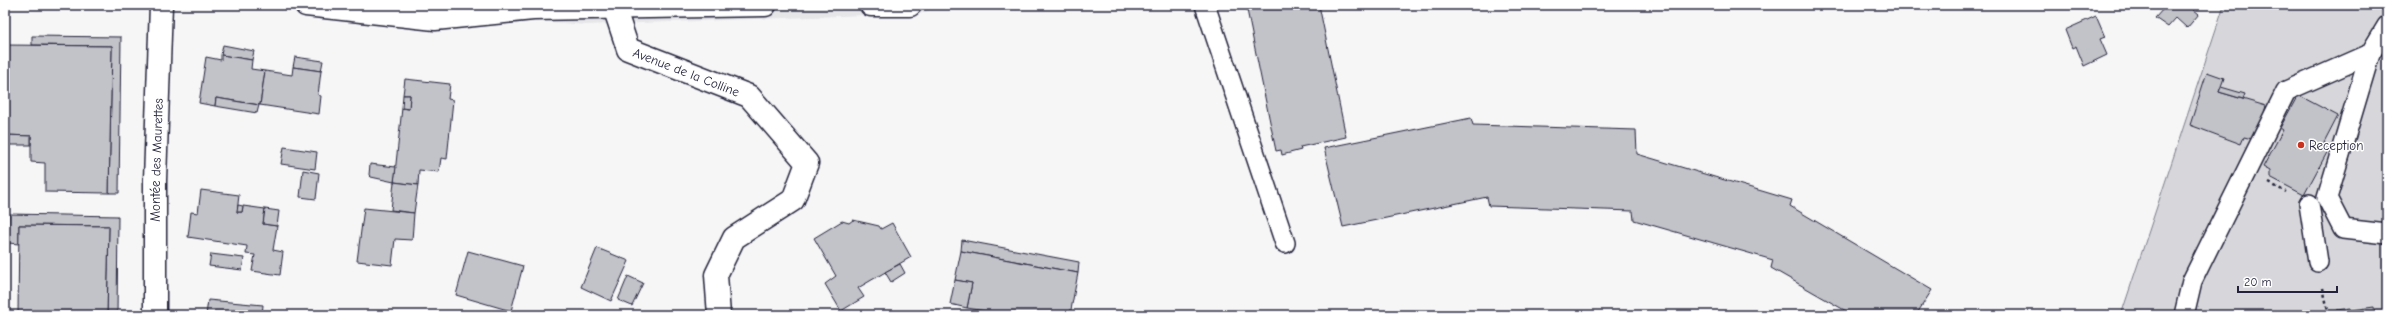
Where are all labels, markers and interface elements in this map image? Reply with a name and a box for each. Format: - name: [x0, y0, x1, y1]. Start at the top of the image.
- street label: Avenue de la Colline: [631, 45, 742, 100]
- street label: Montée des Maurettes: [148, 98, 166, 222]
- place label: Reception: [2309, 138, 2363, 153]
- marker: Reception: [2296, 140, 2306, 150]
- scale bar: [2238, 268, 2337, 294]
- text: 20 m: [2244, 275, 2272, 289]

